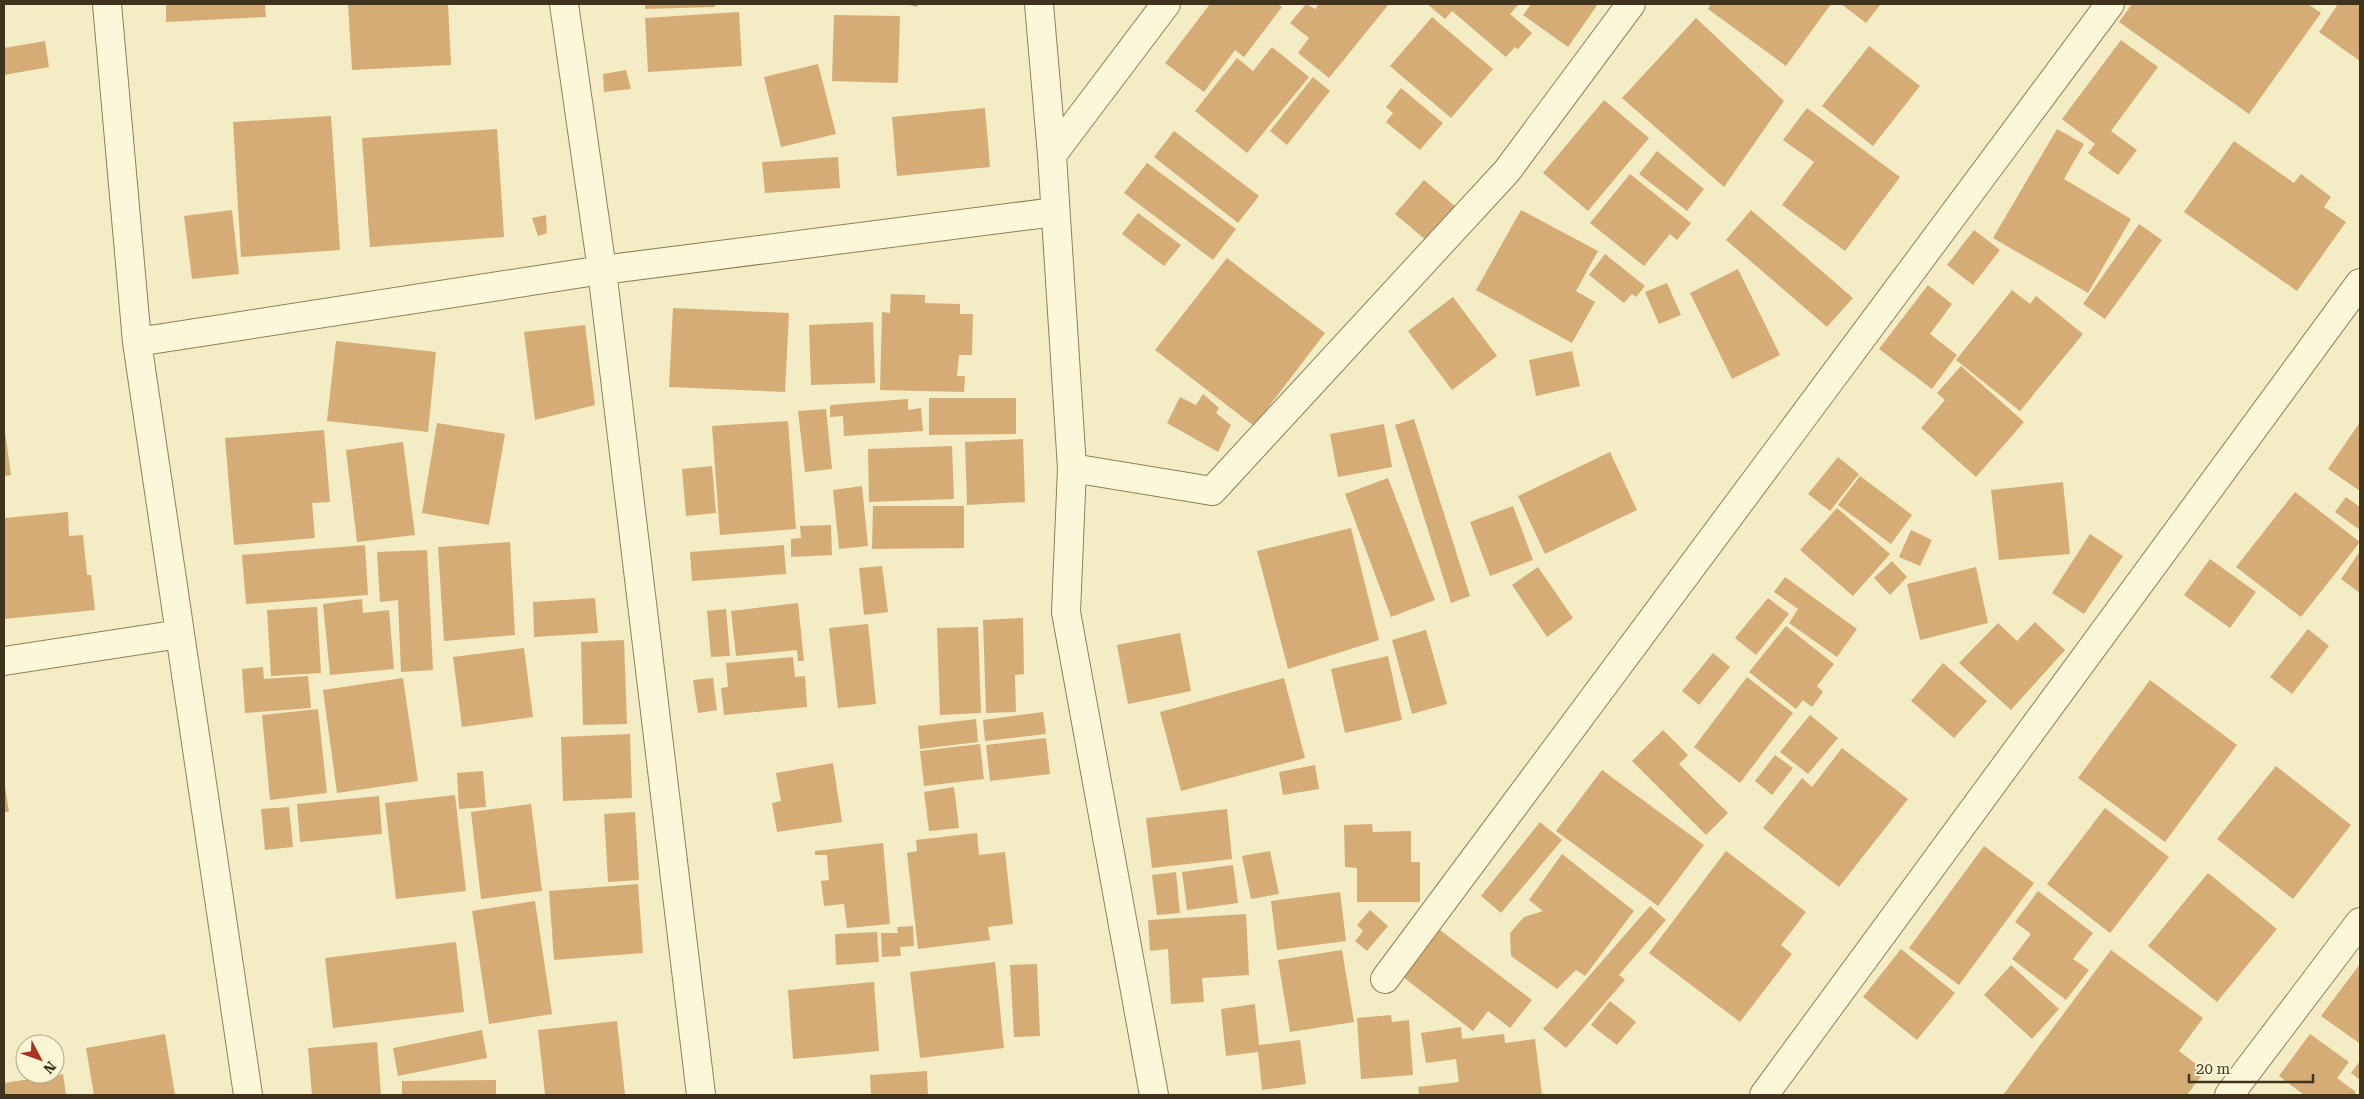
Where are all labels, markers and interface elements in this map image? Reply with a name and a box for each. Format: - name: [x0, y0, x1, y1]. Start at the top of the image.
- north arrow: [15, 1034, 65, 1084]
- scale bar: [2189, 1052, 2313, 1084]
- text: N: [40, 1058, 59, 1077]
- text: 20 m: [2196, 1060, 2231, 1078]

